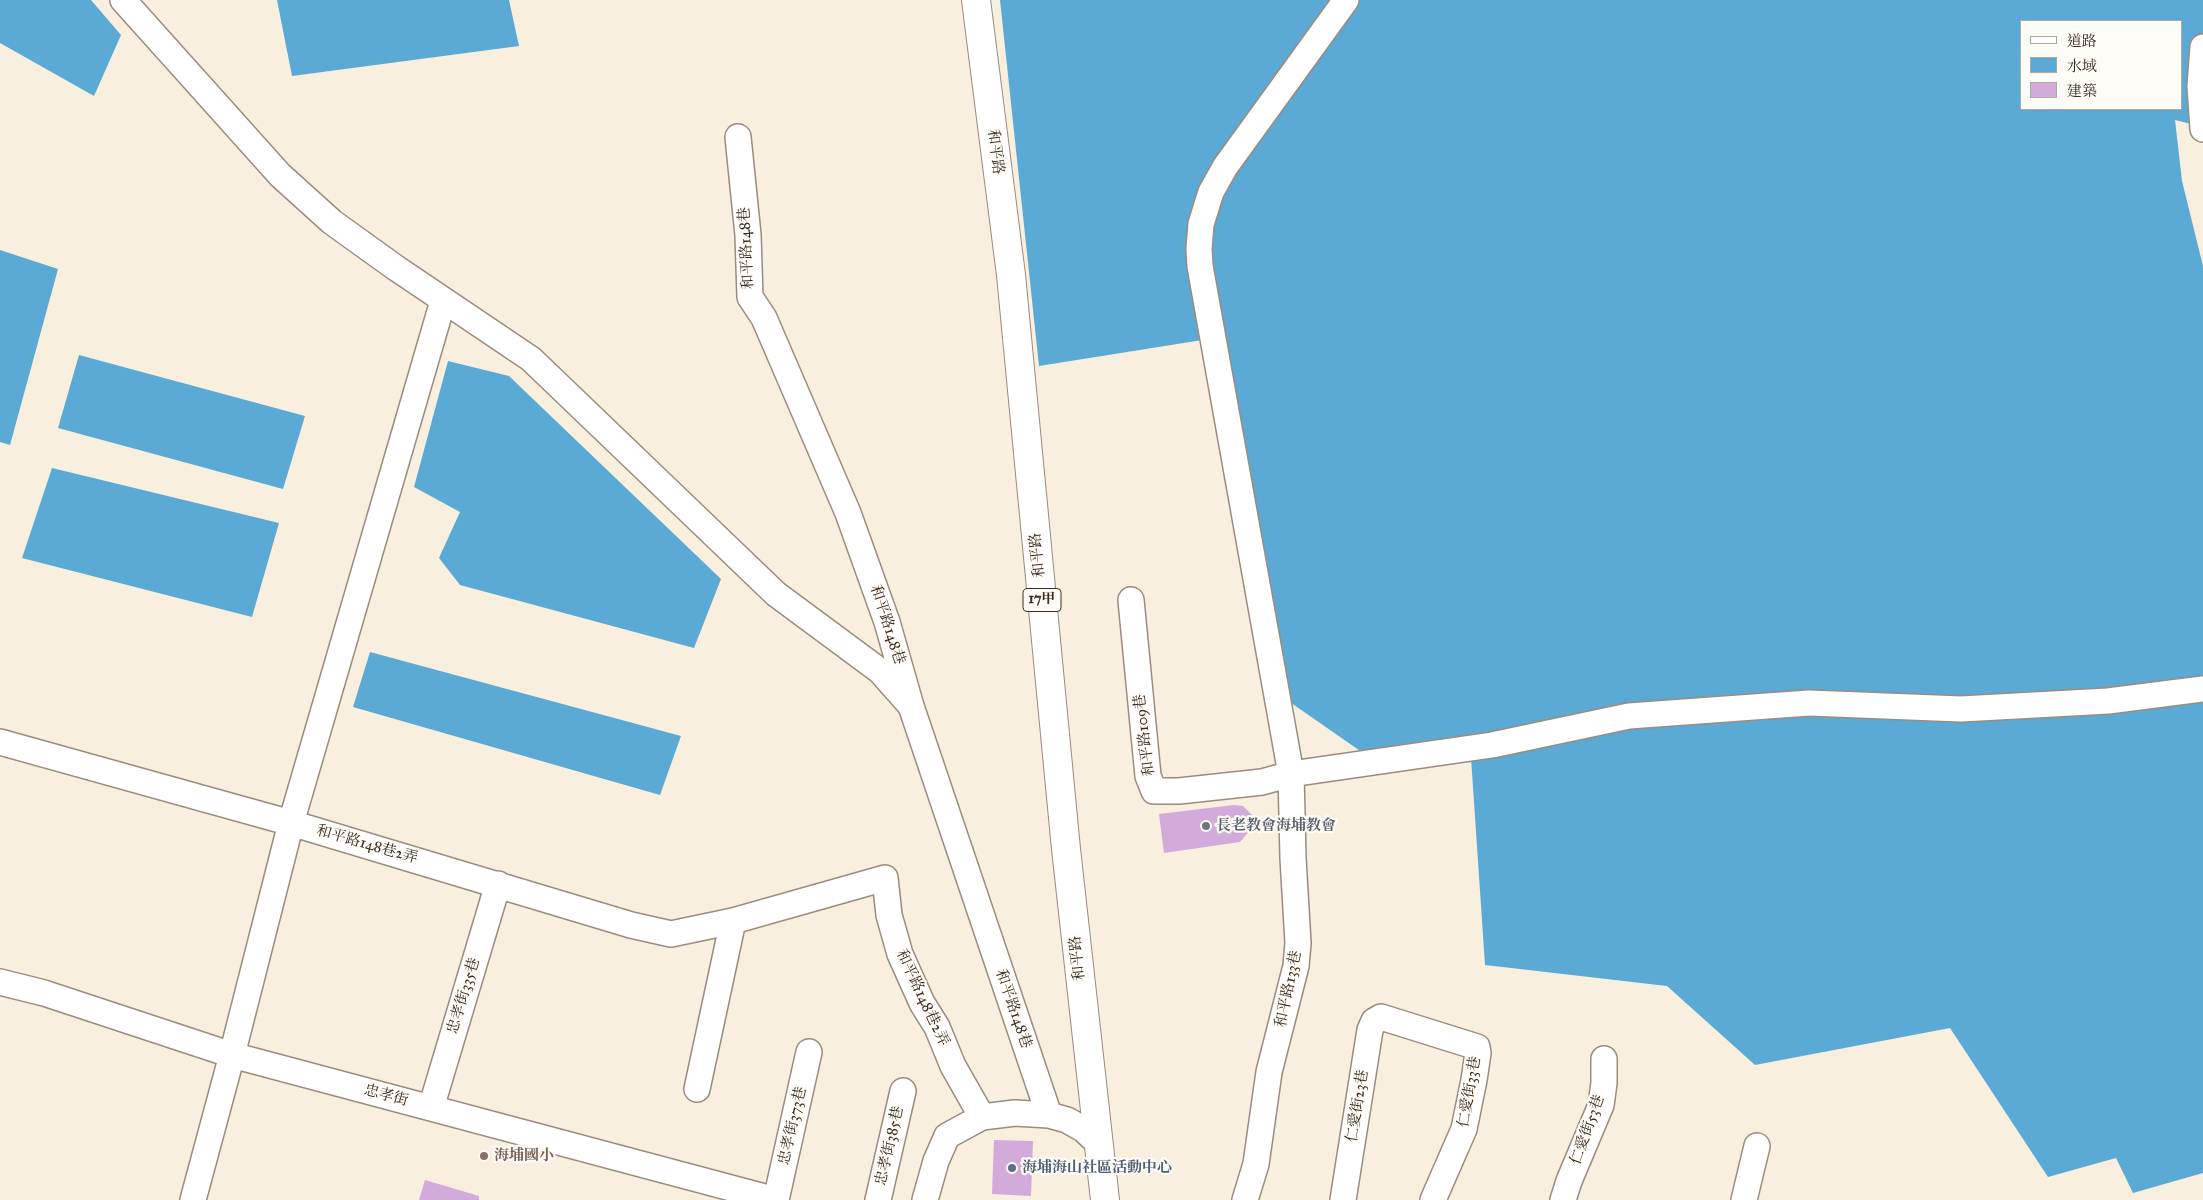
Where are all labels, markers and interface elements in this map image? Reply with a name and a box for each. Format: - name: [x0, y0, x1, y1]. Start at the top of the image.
- legend: [2020, 20, 2183, 110]
- text: 道路: [2067, 32, 2097, 50]
- text: 水域: [2067, 57, 2097, 75]
- text: 建築: [2067, 82, 2097, 100]
- street label: 和平路: [983, 129, 1007, 175]
- street label: 和平路148巷: [736, 206, 758, 290]
- street label: 和平路: [1027, 532, 1049, 578]
- street label: 和平路148巷: [866, 583, 908, 667]
- road number: 17甲: [1023, 588, 1061, 612]
- street label: 和平路109巷: [1131, 693, 1159, 777]
- place label: 長老教會海埔教會: [1216, 817, 1336, 835]
- marker: 長老教會海埔教會: [1200, 820, 1212, 832]
- street label: 和平路148巷2弄: [314, 822, 420, 868]
- street label: 和平路: [1067, 935, 1089, 981]
- street label: 和平路148巷2弄: [892, 947, 952, 1049]
- street label: 和平路133巷: [1272, 949, 1306, 1029]
- street label: 忠孝街335巷: [444, 956, 484, 1036]
- street label: 和平路148巷: [991, 967, 1035, 1051]
- street label: 仁愛街33巷: [1455, 1055, 1485, 1129]
- street label: 仁愛街23巷: [1343, 1068, 1373, 1144]
- street label: 忠孝街: [362, 1081, 410, 1111]
- street label: 忠孝街373巷: [775, 1085, 811, 1167]
- street label: 仁愛街53巷: [1567, 1093, 1609, 1167]
- street label: 忠孝街385巷: [872, 1105, 908, 1187]
- place label: 海埔國小: [494, 1147, 554, 1165]
- marker: 海埔國小: [478, 1150, 490, 1162]
- place label: 海埔海山社區活動中心: [1022, 1159, 1172, 1177]
- marker: 海埔海山社區活動中心: [1006, 1162, 1018, 1174]

